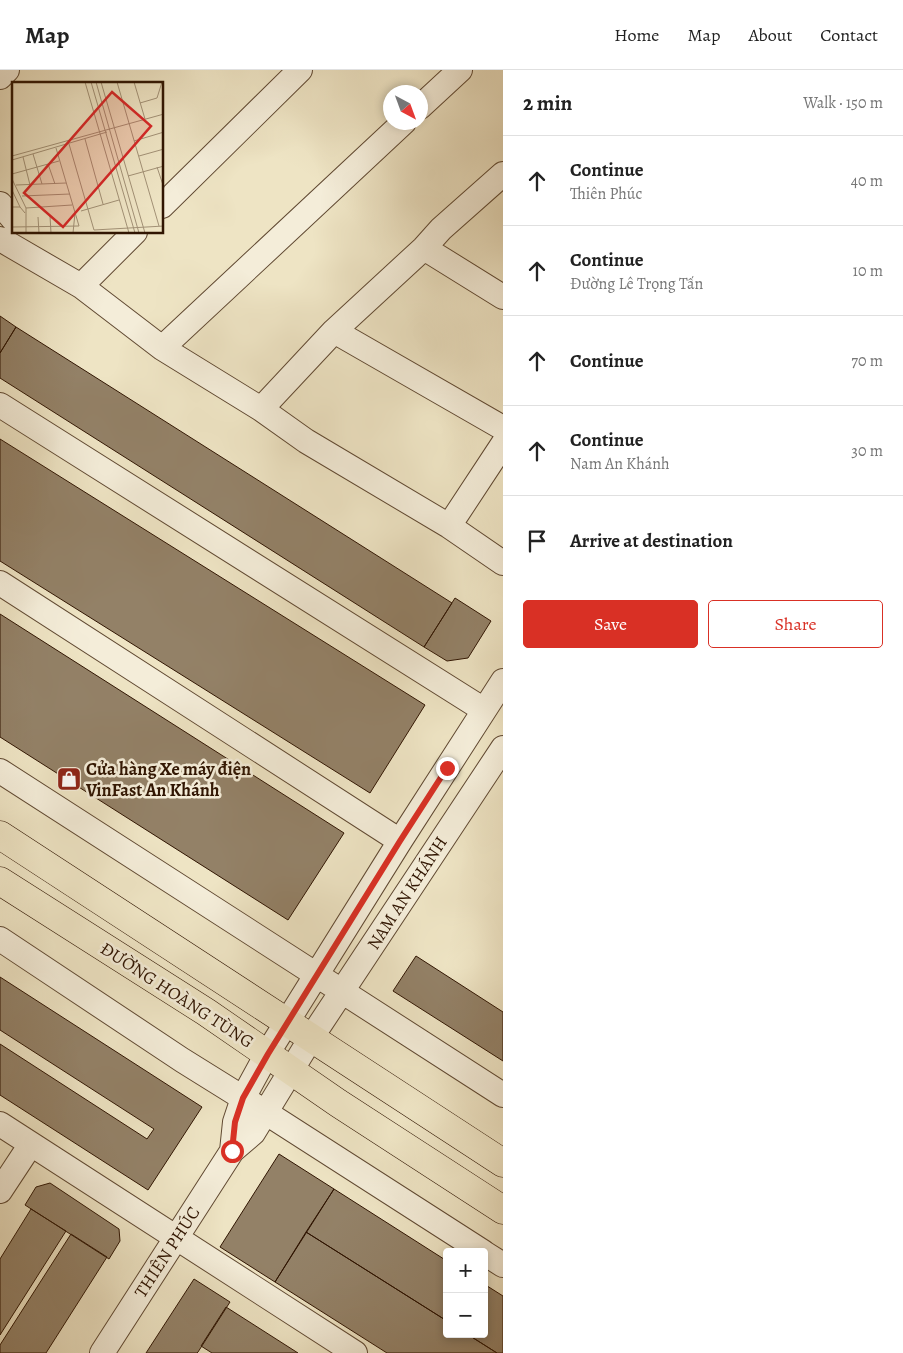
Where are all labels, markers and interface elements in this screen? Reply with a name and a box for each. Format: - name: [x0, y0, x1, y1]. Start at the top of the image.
- text: Map: [25, 19, 69, 51]
- text: Home: [614, 23, 659, 47]
- text: Map: [687, 23, 720, 47]
- text: About: [748, 23, 792, 47]
- text: Contact: [820, 23, 878, 47]
- inset map: [12, 82, 164, 234]
- north arrow: [383, 85, 428, 130]
- text: 2 min: [523, 89, 572, 117]
- text: Walk · 150 m: [803, 92, 883, 114]
- text: Continue: [570, 157, 644, 183]
- icon: ahead: [523, 167, 551, 195]
- text: 40 m: [851, 170, 883, 192]
- text: Thiên Phúc: [570, 183, 642, 205]
- text: Continue: [570, 247, 644, 273]
- icon: ahead: [523, 257, 551, 285]
- text: 10 m: [853, 260, 883, 282]
- text: Đường Lê Trọng Tấn: [570, 273, 703, 295]
- icon: ahead: [523, 347, 551, 375]
- text: Continue: [570, 348, 644, 374]
- text: 70 m: [851, 350, 883, 372]
- text: Continue: [570, 427, 644, 453]
- icon: ahead: [523, 437, 551, 465]
- text: 30 m: [851, 440, 883, 462]
- text: Nam An Khánh: [570, 453, 669, 475]
- icon: arrive: [523, 527, 551, 555]
- text: Arrive at destination: [570, 528, 733, 554]
- button: Save: [523, 600, 698, 648]
- button: Share: [708, 600, 883, 648]
- place label: Cửa hàng Xe máy điện VinFast An Khánh: [85, 757, 251, 802]
- route end: [436, 757, 459, 780]
- shop icon: Cửa hàng Xe máy điện VinFast An Khánh: [56, 766, 82, 792]
- street label: NAM AN KHÁNH: [361, 832, 453, 954]
- street label: ĐƯỜNG HOÀNG TÙNG: [96, 936, 258, 1054]
- route start: [221, 1140, 244, 1163]
- street label: THIÊN PHÚC: [129, 1202, 205, 1302]
- map controls: [443, 1248, 488, 1338]
- button: +: [443, 1248, 488, 1293]
- button: −: [443, 1293, 488, 1338]

